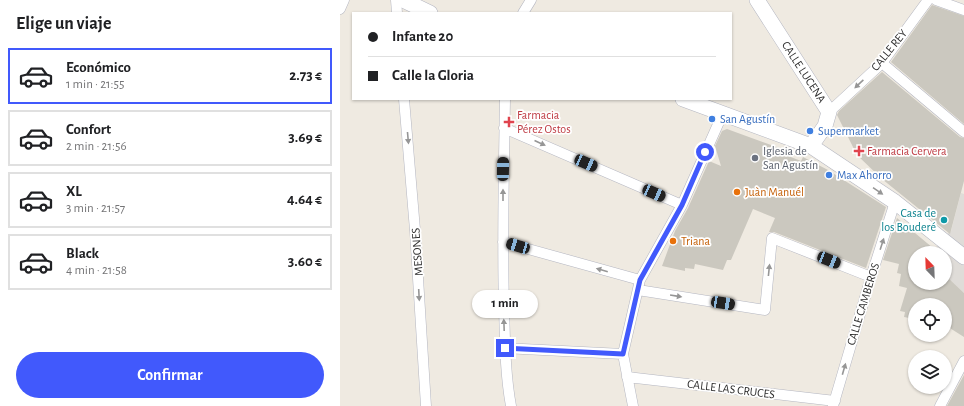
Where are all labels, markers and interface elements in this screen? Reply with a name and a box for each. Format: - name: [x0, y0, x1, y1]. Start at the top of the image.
- text: Elige un viaje: [16, 15, 111, 33]
- street label: CALLE REY: [869, 26, 910, 73]
- text: Infante 20: [392, 29, 453, 44]
- street label: CALLE LUCENA: [780, 39, 828, 105]
- icon: car: [18, 58, 54, 94]
- text: Económico: [66, 60, 131, 75]
- text: 2.73 €: [289, 68, 322, 83]
- text: Calle la Gloria: [392, 68, 474, 83]
- text: 1 min · 21:55: [66, 78, 124, 91]
- one-way arrow: [854, 79, 864, 89]
- place label: Farmacia Pérez Ostos: [517, 109, 571, 135]
- place label: San Agustín: [720, 113, 775, 125]
- marker: San Agustín: [707, 114, 717, 124]
- marker: Farmacia Pérez Ostos: [504, 117, 514, 127]
- icon: car: [18, 120, 54, 156]
- text: Confort: [66, 122, 111, 137]
- place label: Supermarket: [818, 125, 879, 137]
- marker: Supermarket: [805, 126, 815, 136]
- text: 3.69 €: [288, 130, 322, 145]
- one-way arrow: [404, 132, 411, 144]
- text: 2 min · 21:56: [66, 140, 127, 153]
- one-way arrow: [534, 140, 545, 146]
- route start: [696, 143, 714, 161]
- place label: Iglesia de San Agustín: [763, 145, 818, 171]
- place label: Farmacia Cervera: [867, 145, 947, 157]
- marker: Farmacia Cervera: [854, 146, 864, 156]
- car: [573, 153, 599, 173]
- marker: Iglesia de San Agustín: [750, 153, 760, 163]
- car: [497, 157, 509, 181]
- place label: Max Ahorro: [837, 169, 892, 181]
- marker: Max Ahorro: [824, 170, 834, 180]
- icon: car: [18, 182, 54, 218]
- car: [641, 183, 667, 203]
- text: XL: [66, 184, 82, 199]
- place label: Juàn Manuél: [745, 186, 804, 198]
- marker: Juàn Manuél: [732, 187, 742, 197]
- one-way arrow: [873, 187, 884, 195]
- one-way arrow: [500, 188, 506, 201]
- text: 4.64 €: [287, 192, 322, 207]
- text: 3 min · 21:57: [66, 202, 125, 215]
- place label: Casa de los Bouderé: [881, 207, 936, 233]
- marker: Casa de los Bouderé: [939, 215, 949, 225]
- street label: MESONES: [409, 227, 425, 276]
- place label: Triana: [681, 235, 711, 247]
- marker: Triana: [668, 236, 678, 246]
- car: [505, 237, 531, 255]
- one-way arrow: [879, 238, 885, 250]
- icon: car: [18, 244, 54, 280]
- text: Black: [66, 246, 99, 261]
- north arrow: [908, 246, 952, 290]
- map controls: [908, 246, 952, 394]
- car: [816, 250, 842, 270]
- text: 3.60 €: [288, 254, 322, 269]
- street label: CALLE CAMBEROS: [845, 261, 881, 347]
- text: 4 min · 21:58: [66, 264, 127, 277]
- one-way arrow: [766, 264, 772, 276]
- one-way arrow: [596, 267, 608, 273]
- one-way arrow: [416, 289, 423, 301]
- callout: 1 min: [472, 290, 538, 318]
- one-way arrow: [670, 293, 682, 299]
- car: [710, 295, 736, 311]
- text: 1 min: [491, 297, 519, 310]
- button: locate: [908, 298, 952, 342]
- one-way arrow: [501, 319, 508, 331]
- route end: [496, 339, 514, 357]
- button: layers: [908, 350, 952, 394]
- button: Confirmar: [16, 352, 324, 398]
- one-way arrow: [841, 362, 847, 374]
- street label: CALLE LAS CRUCES: [686, 378, 776, 400]

